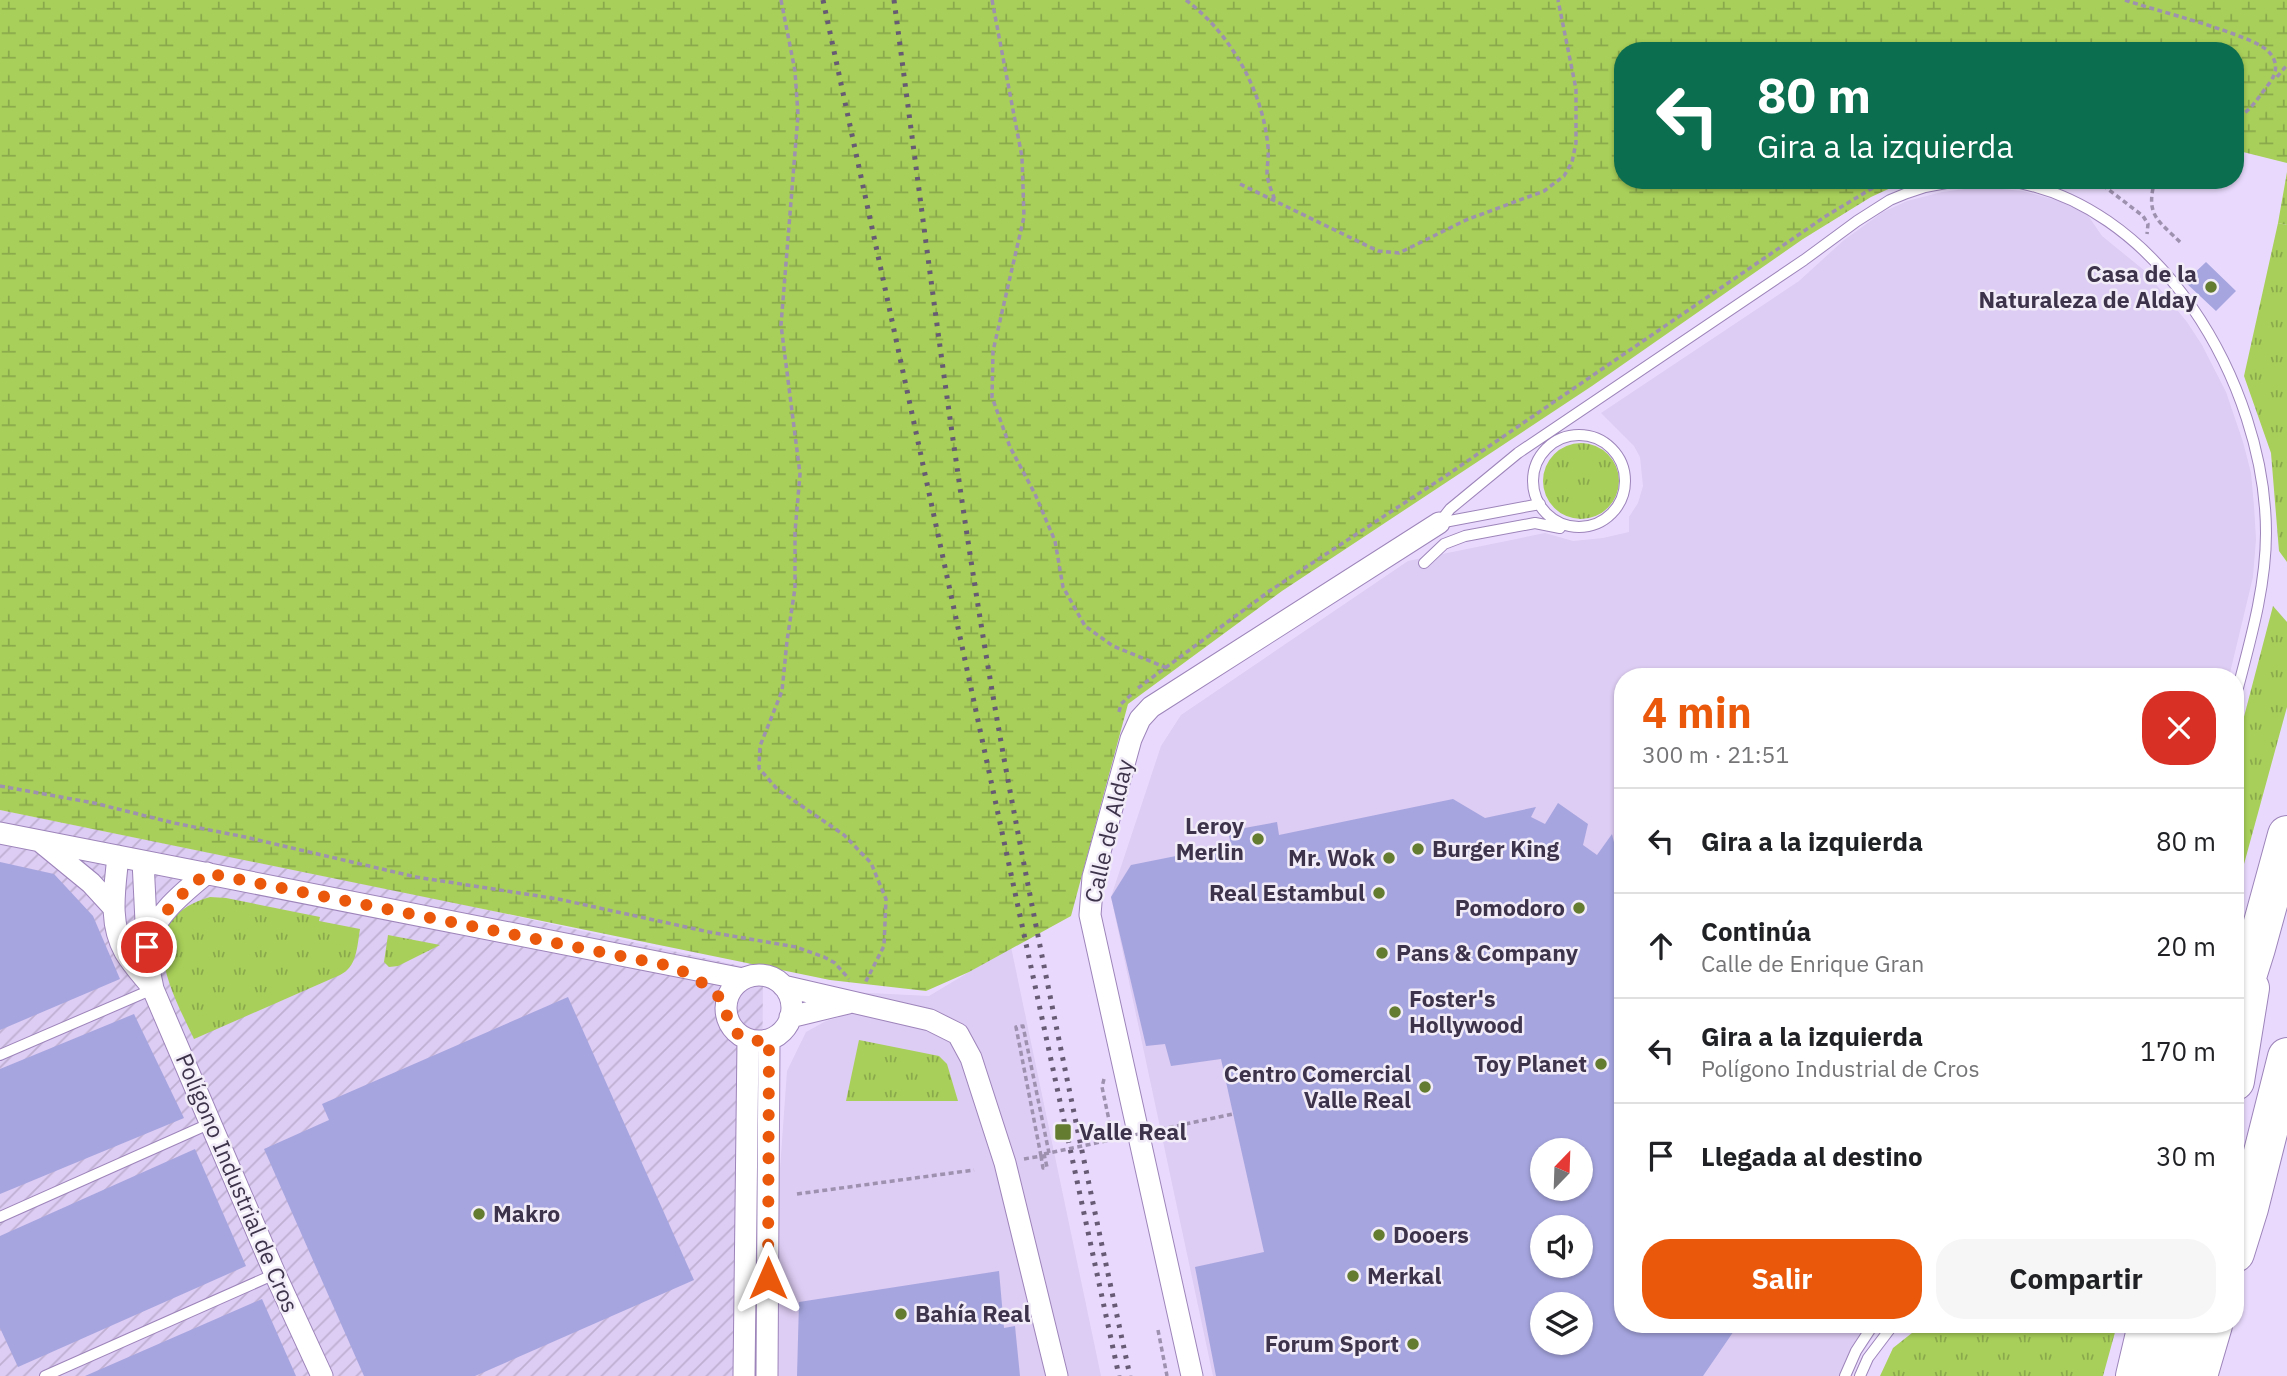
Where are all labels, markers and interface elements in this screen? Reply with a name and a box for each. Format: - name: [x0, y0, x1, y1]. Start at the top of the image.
- text: 80 m: [1757, 63, 1871, 126]
- icon: left: [1642, 70, 1733, 161]
- text: Gira a la izquierda: [1757, 125, 2014, 167]
- place label: Casa de la Naturaleza de Alday: [1978, 258, 2198, 314]
- marker: Casa de la Naturaleza de Alday: [2203, 279, 2219, 295]
- text: 4 min: [1642, 685, 1752, 740]
- button: close: [2142, 691, 2216, 765]
- text: 300 m · 21:51: [1642, 739, 1789, 769]
- street label: Calle de Alday: [1077, 756, 1139, 905]
- place label: Leroy Merlin: [1176, 810, 1245, 866]
- icon: left: [1642, 822, 1680, 860]
- text: Gira a la izquierda: [1701, 824, 1923, 858]
- text: 80 m: [2156, 824, 2216, 858]
- marker: Leroy Merlin: [1250, 831, 1266, 847]
- place label: Burger King: [1432, 833, 1560, 863]
- marker: Burger King: [1410, 841, 1426, 857]
- place label: Mr. Wok: [1288, 842, 1376, 872]
- marker: Mr. Wok: [1381, 850, 1397, 866]
- place label: Real Estambul: [1209, 877, 1365, 907]
- marker: Real Estambul: [1371, 885, 1387, 901]
- place label: Pomodoro: [1455, 892, 1565, 922]
- marker: Pomodoro: [1571, 900, 1587, 916]
- text: Continúa: [1701, 914, 1811, 948]
- pin: [117, 917, 177, 977]
- icon: ahead: [1642, 927, 1680, 965]
- icon: arrive: [128, 928, 166, 966]
- text: 20 m: [2156, 929, 2216, 963]
- place label: Pans & Company: [1396, 937, 1579, 967]
- marker: Pans & Company: [1374, 945, 1390, 961]
- text: Calle de Enrique Gran: [1701, 948, 1924, 978]
- place label: Foster's Hollywood: [1409, 983, 1524, 1039]
- marker: Foster's Hollywood: [1387, 1004, 1403, 1020]
- text: Gira a la izquierda: [1701, 1019, 1923, 1053]
- icon: left: [1642, 1032, 1680, 1070]
- text: 170 m: [2140, 1034, 2216, 1068]
- street label: Polígono Industrial de Cros: [170, 1048, 306, 1317]
- place label: Toy Planet: [1474, 1048, 1587, 1078]
- text: Polígono Industrial de Cros: [1701, 1053, 1980, 1083]
- marker: Toy Planet: [1593, 1056, 1609, 1072]
- place label: Centro Comercial Valle Real: [1224, 1058, 1411, 1114]
- marker: Centro Comercial Valle Real: [1417, 1079, 1433, 1095]
- place label: Valle Real: [1079, 1116, 1186, 1146]
- marker: Valle Real: [1053, 1122, 1073, 1142]
- icon: arrive: [1642, 1137, 1680, 1175]
- north arrow: [1530, 1138, 1592, 1200]
- map controls: [1530, 1138, 1593, 1355]
- text: Llegada al destino: [1701, 1139, 1923, 1173]
- text: 30 m: [2156, 1139, 2216, 1173]
- place label: Makro: [493, 1198, 560, 1228]
- marker: Makro: [471, 1206, 487, 1222]
- button: sound: [1530, 1215, 1593, 1278]
- place label: Dooers: [1393, 1219, 1469, 1249]
- marker: Dooers: [1371, 1227, 1387, 1243]
- button: Salir: [1642, 1239, 1922, 1319]
- button: Compartir: [1936, 1239, 2216, 1319]
- position arrow: [731, 1241, 805, 1315]
- place label: Merkal: [1367, 1260, 1441, 1290]
- marker: Merkal: [1345, 1268, 1361, 1284]
- button: layers: [1530, 1292, 1593, 1355]
- place label: Bahía Real: [915, 1298, 1030, 1328]
- marker: Bahía Real: [893, 1306, 909, 1322]
- place label: Forum Sport: [1265, 1328, 1399, 1358]
- marker: Forum Sport: [1405, 1336, 1421, 1352]

